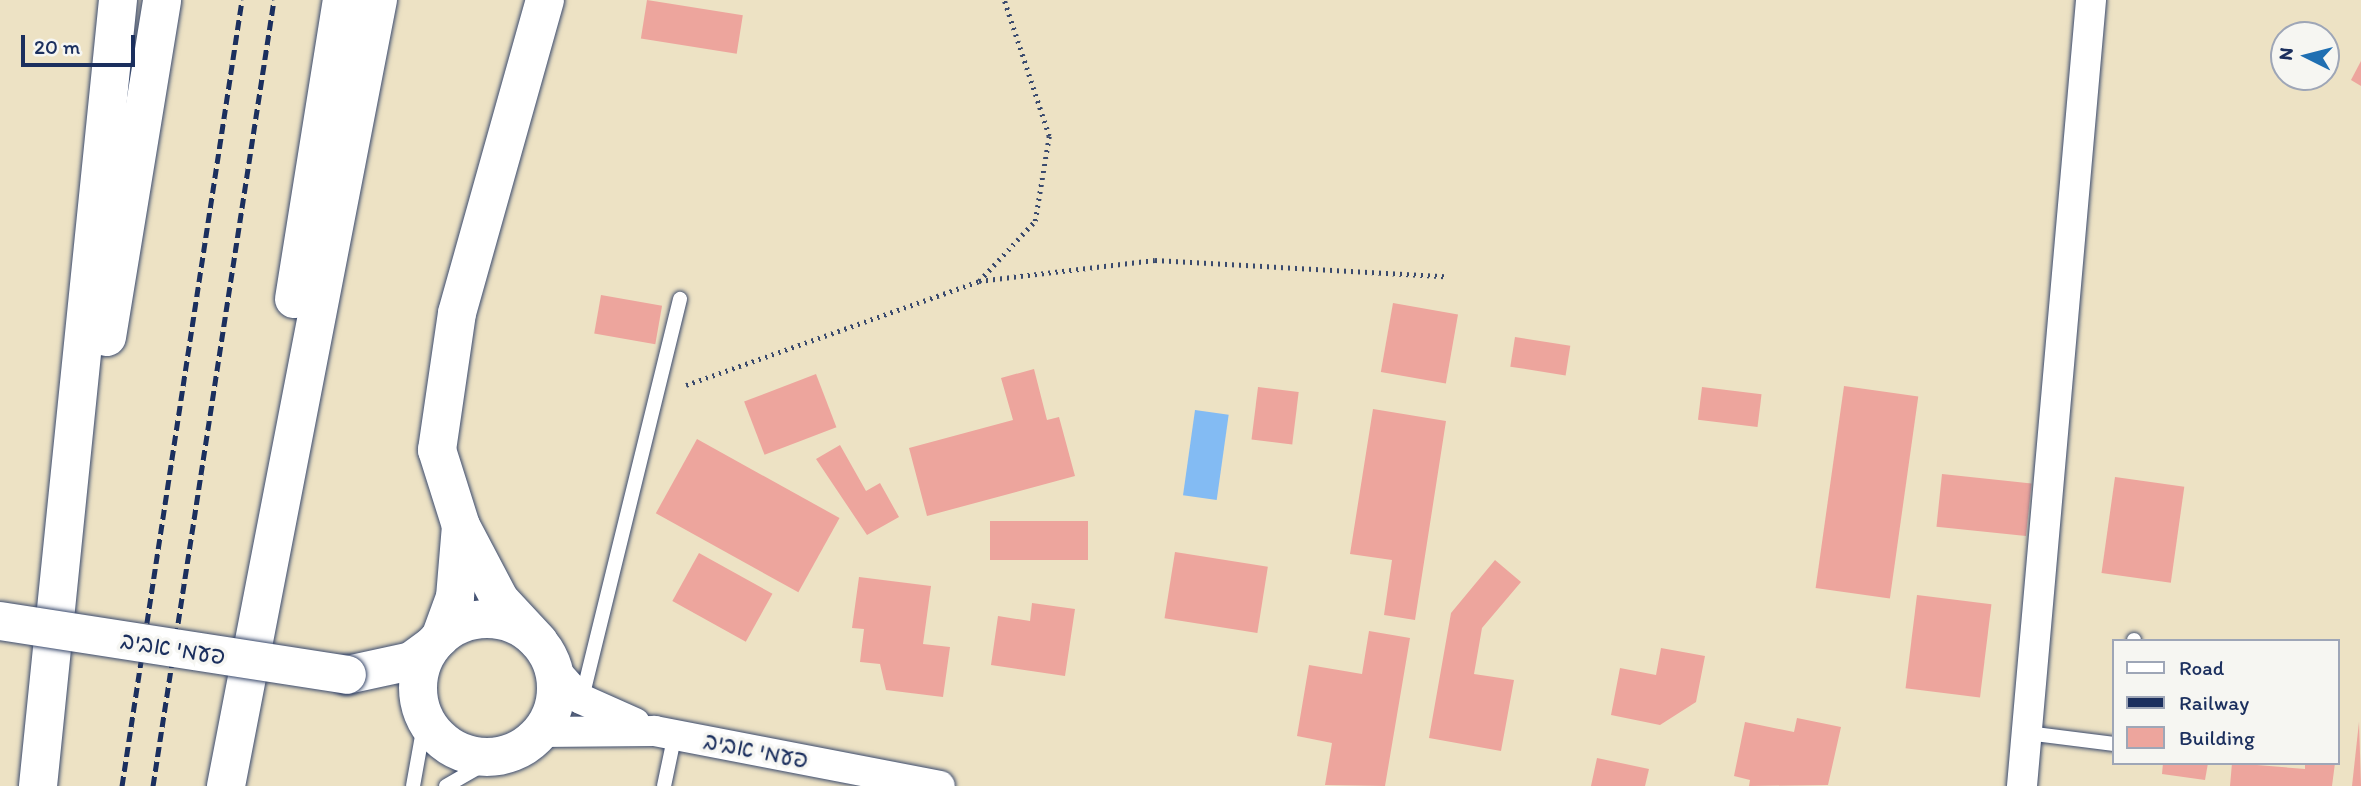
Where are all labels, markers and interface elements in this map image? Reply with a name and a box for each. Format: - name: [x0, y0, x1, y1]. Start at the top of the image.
- scale bar: [24, 21, 138, 65]
- north arrow: [2270, 21, 2340, 91]
- text: 20 m: [34, 34, 80, 59]
- text: N: [2273, 46, 2298, 62]
- street label: פעמי אביב: [118, 625, 228, 671]
- legend: [2112, 639, 2340, 765]
- text: Road: [2179, 655, 2224, 680]
- text: Railway: [2179, 690, 2249, 715]
- text: Building: [2179, 725, 2255, 750]
- street label: פעמי אביב: [701, 726, 811, 774]

